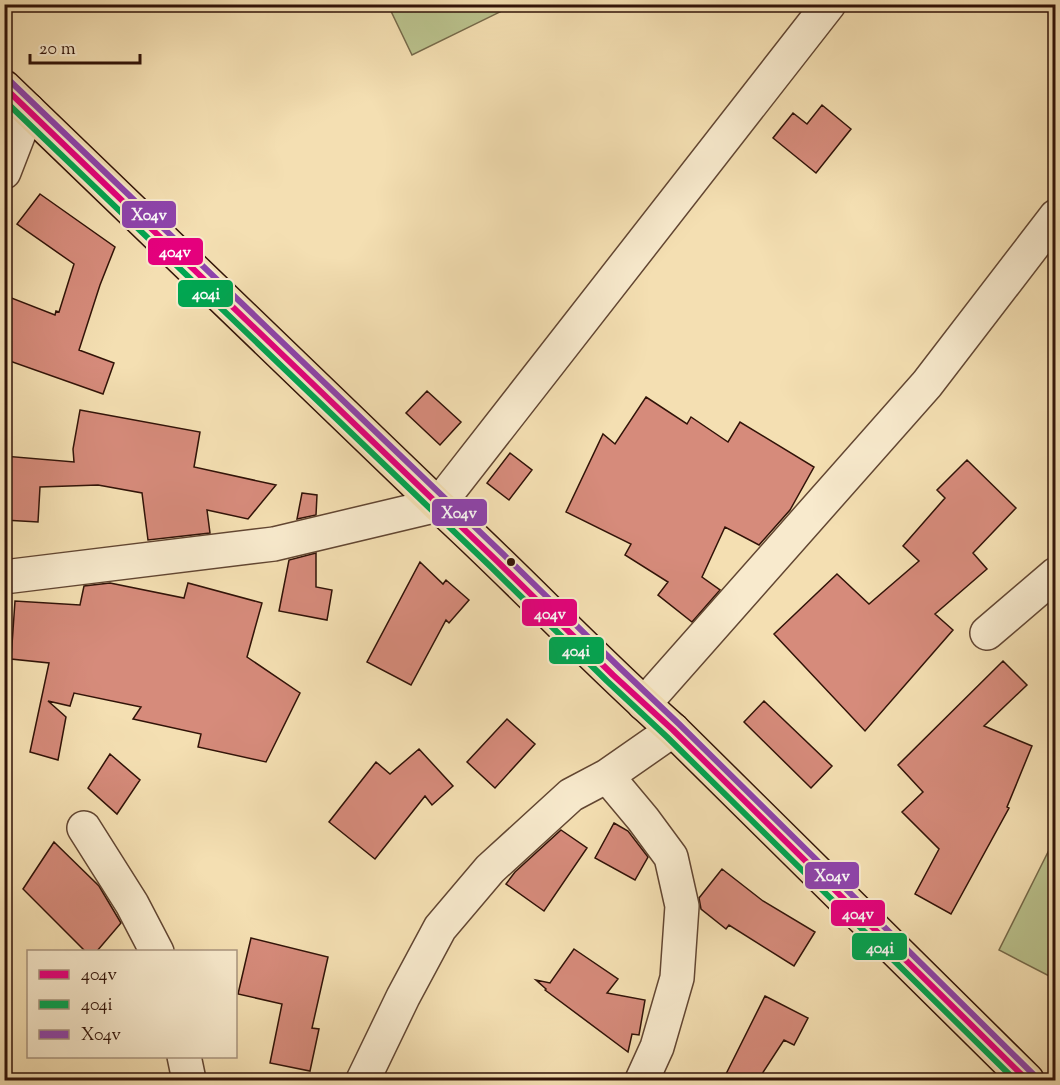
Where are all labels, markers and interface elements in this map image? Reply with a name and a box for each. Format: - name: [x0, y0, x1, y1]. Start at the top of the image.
- scale bar: [30, 27, 140, 65]
- text: 20 m: [39, 37, 76, 63]
- line badge: X04v: [121, 200, 177, 229]
- text: X04v: [131, 205, 167, 228]
- line badge: 404v: [147, 237, 204, 266]
- text: 404v: [158, 242, 192, 265]
- line badge: 404i: [177, 279, 234, 308]
- text: 404i: [191, 284, 221, 307]
- line badge: X04v: [431, 498, 488, 527]
- text: X04v: [441, 503, 477, 526]
- unlabelled marker: [505, 556, 517, 568]
- line badge: 404v: [521, 598, 578, 627]
- text: 404v: [533, 604, 567, 627]
- line badge: 404i: [548, 636, 605, 665]
- text: 404i: [561, 641, 591, 664]
- line badge: X04v: [804, 861, 860, 890]
- text: X04v: [814, 866, 850, 889]
- line badge: 404v: [830, 899, 886, 927]
- text: 404v: [841, 904, 875, 927]
- line badge: 404i: [851, 932, 908, 961]
- text: 404i: [865, 938, 895, 961]
- legend: [27, 950, 237, 1058]
- text: 404v: [81, 963, 117, 989]
- text: 404i: [81, 993, 113, 1019]
- text: X04v: [81, 1023, 122, 1049]

